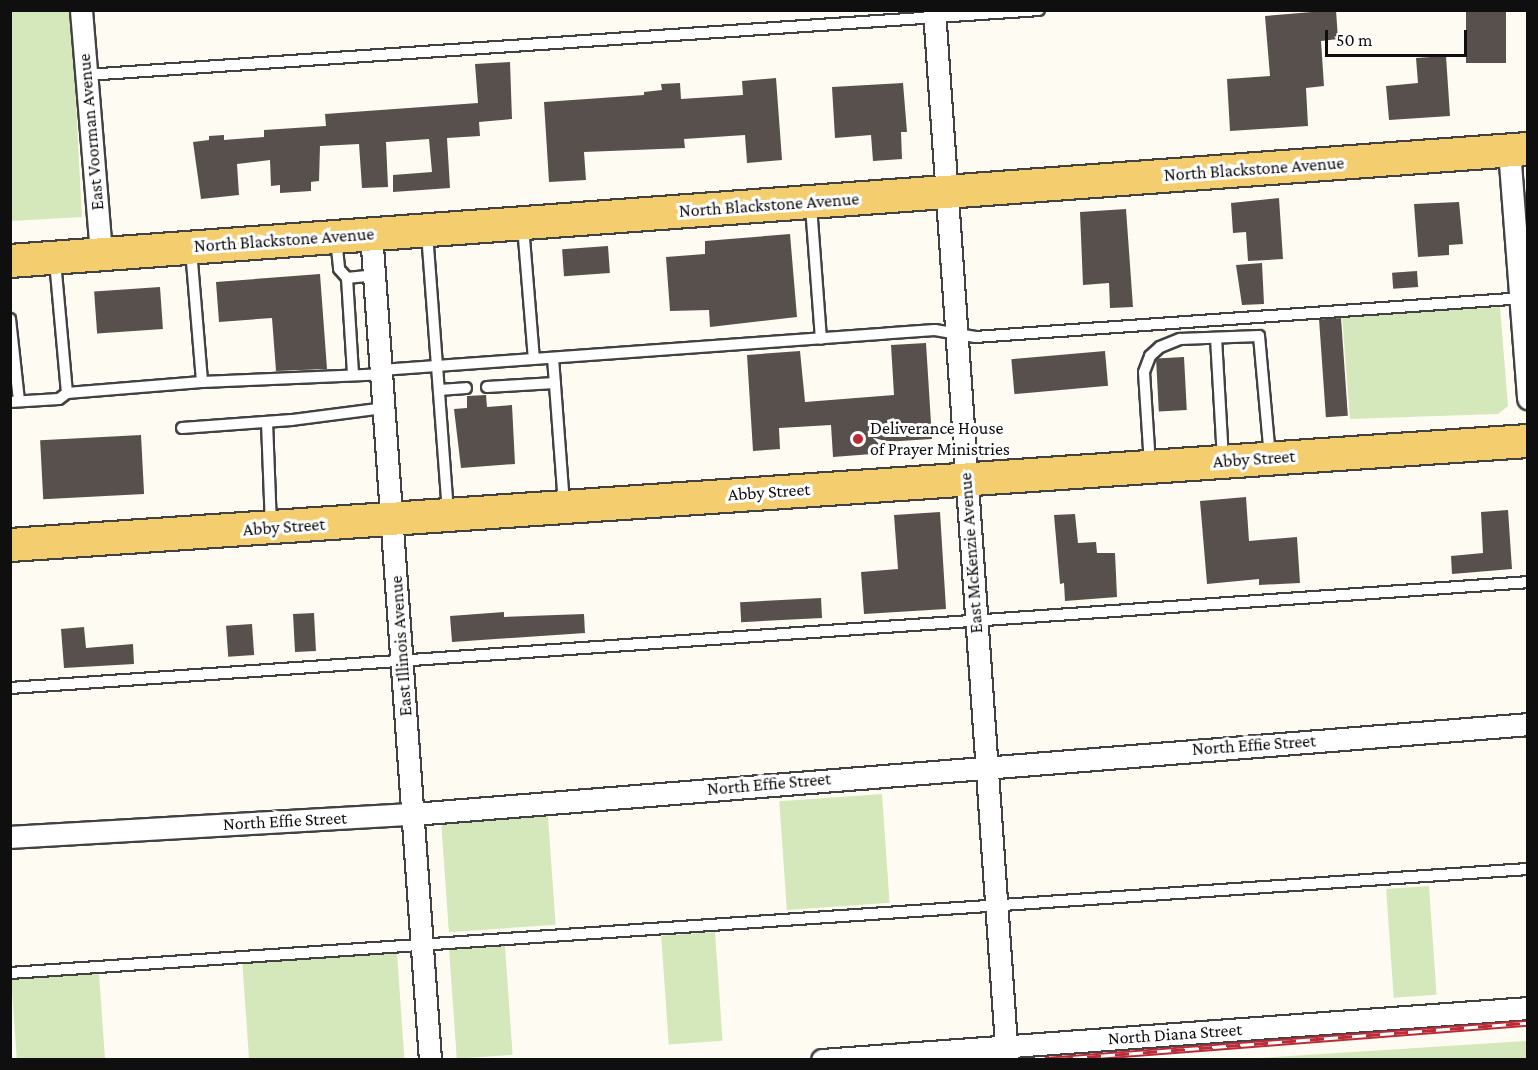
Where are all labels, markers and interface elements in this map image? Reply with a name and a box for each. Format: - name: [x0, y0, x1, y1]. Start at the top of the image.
- scale bar: [1328, 18, 1470, 56]
- text: 50 m: [1336, 30, 1373, 50]
- street label: East Voorman Avenue: [73, 53, 109, 211]
- street label: North Blackstone Avenue: [1163, 152, 1345, 186]
- street label: North Blackstone Avenue: [678, 188, 860, 222]
- street label: North Blackstone Avenue: [193, 223, 375, 257]
- place label: Deliverance House of Prayer Ministries: [870, 418, 1010, 460]
- marker: Deliverance House of Prayer Ministries: [851, 432, 865, 446]
- street label: Abby Street: [1212, 445, 1296, 473]
- street label: East McKenzie Avenue: [955, 472, 987, 634]
- street label: Abby Street: [727, 478, 811, 506]
- street label: Abby Street: [242, 513, 326, 541]
- street label: East Illinois Avenue: [385, 575, 417, 717]
- street label: North Effie Street: [1191, 730, 1317, 760]
- street label: North Effie Street: [706, 768, 832, 800]
- street label: North Effie Street: [222, 807, 348, 835]
- street label: North Diana Street: [1107, 1019, 1243, 1049]

